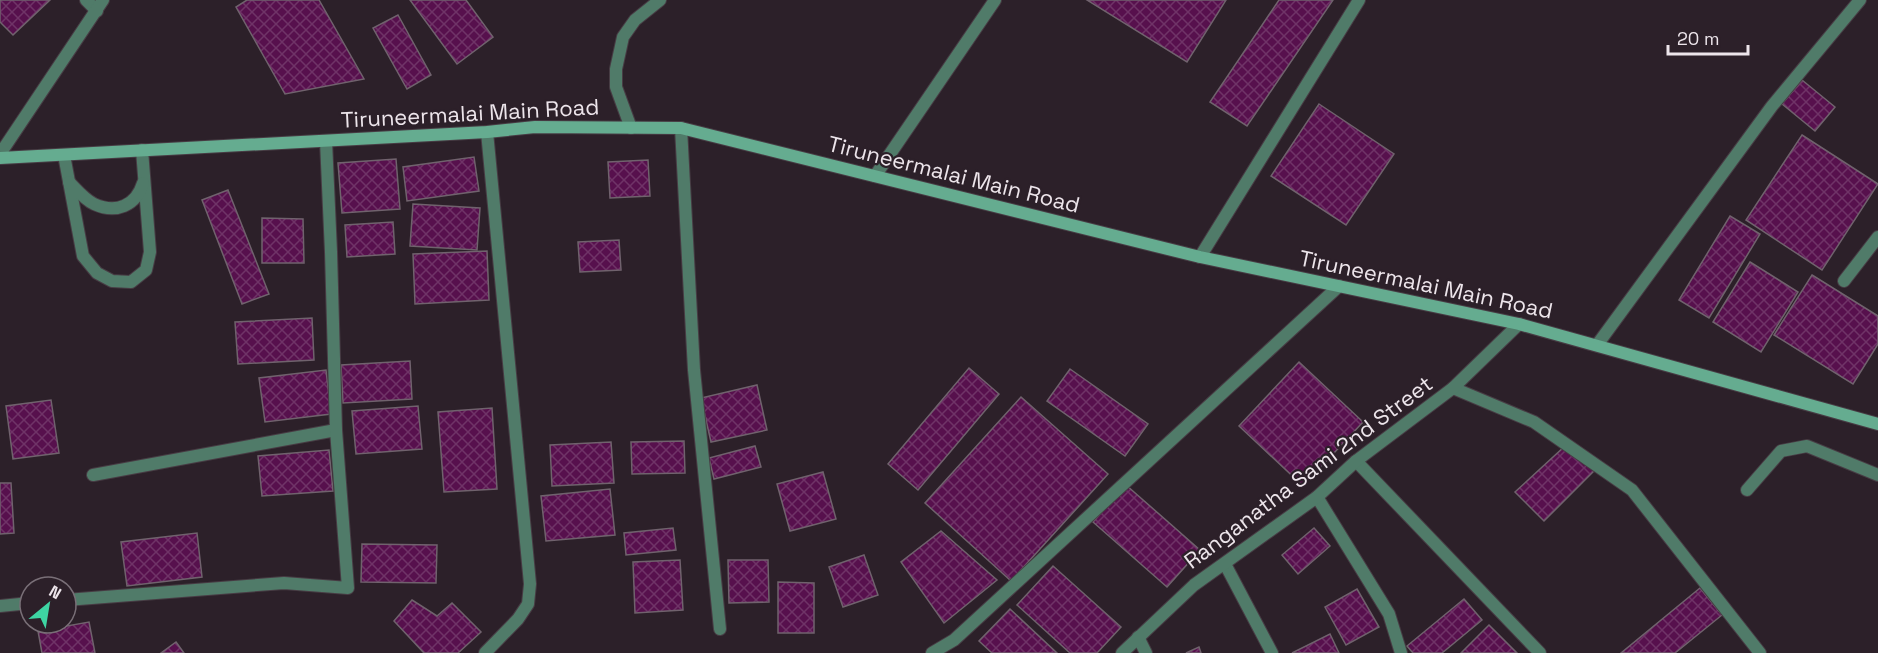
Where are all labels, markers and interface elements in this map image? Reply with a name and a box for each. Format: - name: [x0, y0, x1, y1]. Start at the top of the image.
- scale bar: [1668, 18, 1748, 56]
- text: 20 m: [1677, 27, 1720, 50]
- street label: Tiruneermalai Main Road: [340, 92, 600, 134]
- street label: Tiruneermalai Main Road: [825, 129, 1083, 219]
- street label: Tiruneermalai Main Road: [1297, 243, 1555, 325]
- street label: Ranganatha Sami 2nd Street: [1178, 369, 1438, 575]
- north arrow: [18, 575, 78, 635]
- text: N: [45, 581, 65, 604]

